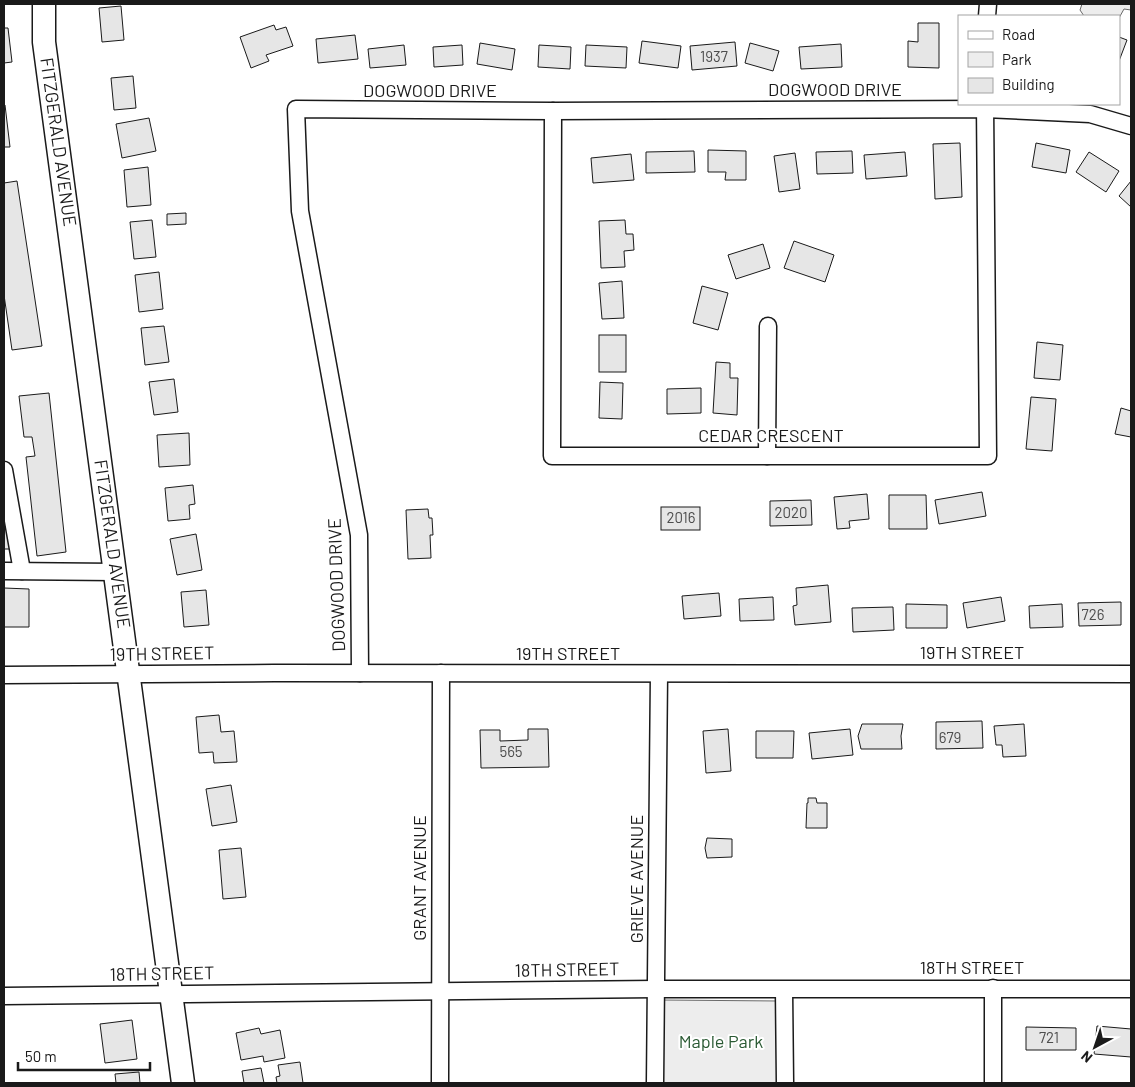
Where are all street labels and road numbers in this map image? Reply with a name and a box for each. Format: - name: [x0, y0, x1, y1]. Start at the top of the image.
- street label: FITZGERALD AVENUE: [36, 56, 82, 228]
- street label: DOGWOOD DRIVE: [768, 78, 902, 100]
- street label: DOGWOOD DRIVE: [363, 79, 497, 101]
- street label: CEDAR CRESCENT: [698, 424, 844, 446]
- street label: FITZGERALD AVENUE: [90, 458, 136, 630]
- street label: DOGWOOD DRIVE: [323, 518, 349, 652]
- street label: 19TH STREET: [109, 641, 215, 665]
- street label: 19TH STREET: [920, 641, 1024, 663]
- street label: 19TH STREET: [516, 642, 620, 664]
- street label: GRANT AVENUE: [408, 815, 430, 941]
- street label: GRIEVE AVENUE: [625, 815, 647, 943]
- street label: 18TH STREET: [920, 956, 1024, 978]
- street label: 18TH STREET: [514, 957, 620, 981]
- street label: 18TH STREET: [109, 961, 215, 985]

